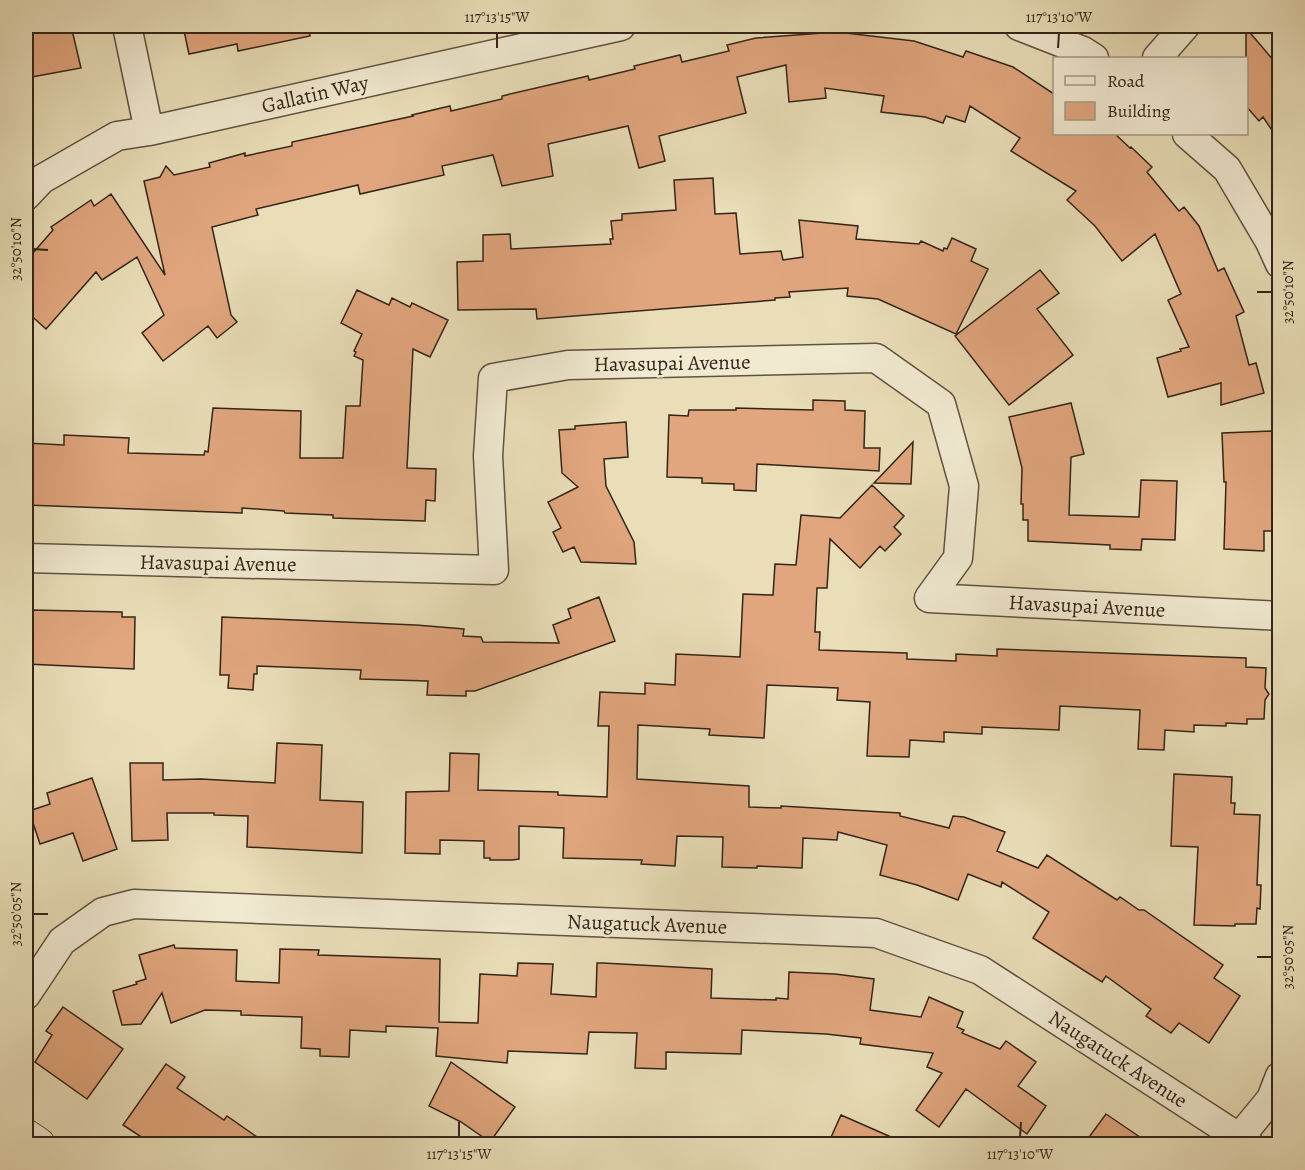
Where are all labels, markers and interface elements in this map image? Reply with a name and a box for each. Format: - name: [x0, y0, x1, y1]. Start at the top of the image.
- text: 117°13'15"W: [464, 7, 530, 27]
- text: 117°13'10"W: [1026, 7, 1092, 27]
- legend: [1053, 57, 1248, 135]
- street label: Gallatin Way: [259, 68, 372, 120]
- text: Road: [1107, 69, 1145, 93]
- text: Building: [1107, 99, 1171, 123]
- text: 32°50'10"N: [6, 217, 26, 281]
- text: 32°50'10"N: [1278, 260, 1298, 324]
- street label: Havasupai Avenue: [593, 348, 751, 378]
- street label: Havasupai Avenue: [139, 548, 297, 578]
- street label: Havasupai Avenue: [1008, 588, 1166, 624]
- text: 32°50'05"N: [6, 881, 26, 946]
- street label: Naugatuck Avenue: [566, 907, 728, 941]
- text: 32°50'05"N: [1278, 924, 1298, 989]
- street label: Naugatuck Avenue: [1043, 1004, 1193, 1114]
- text: 117°13'15"W: [426, 1144, 492, 1164]
- text: 117°13'10"W: [987, 1144, 1053, 1164]

